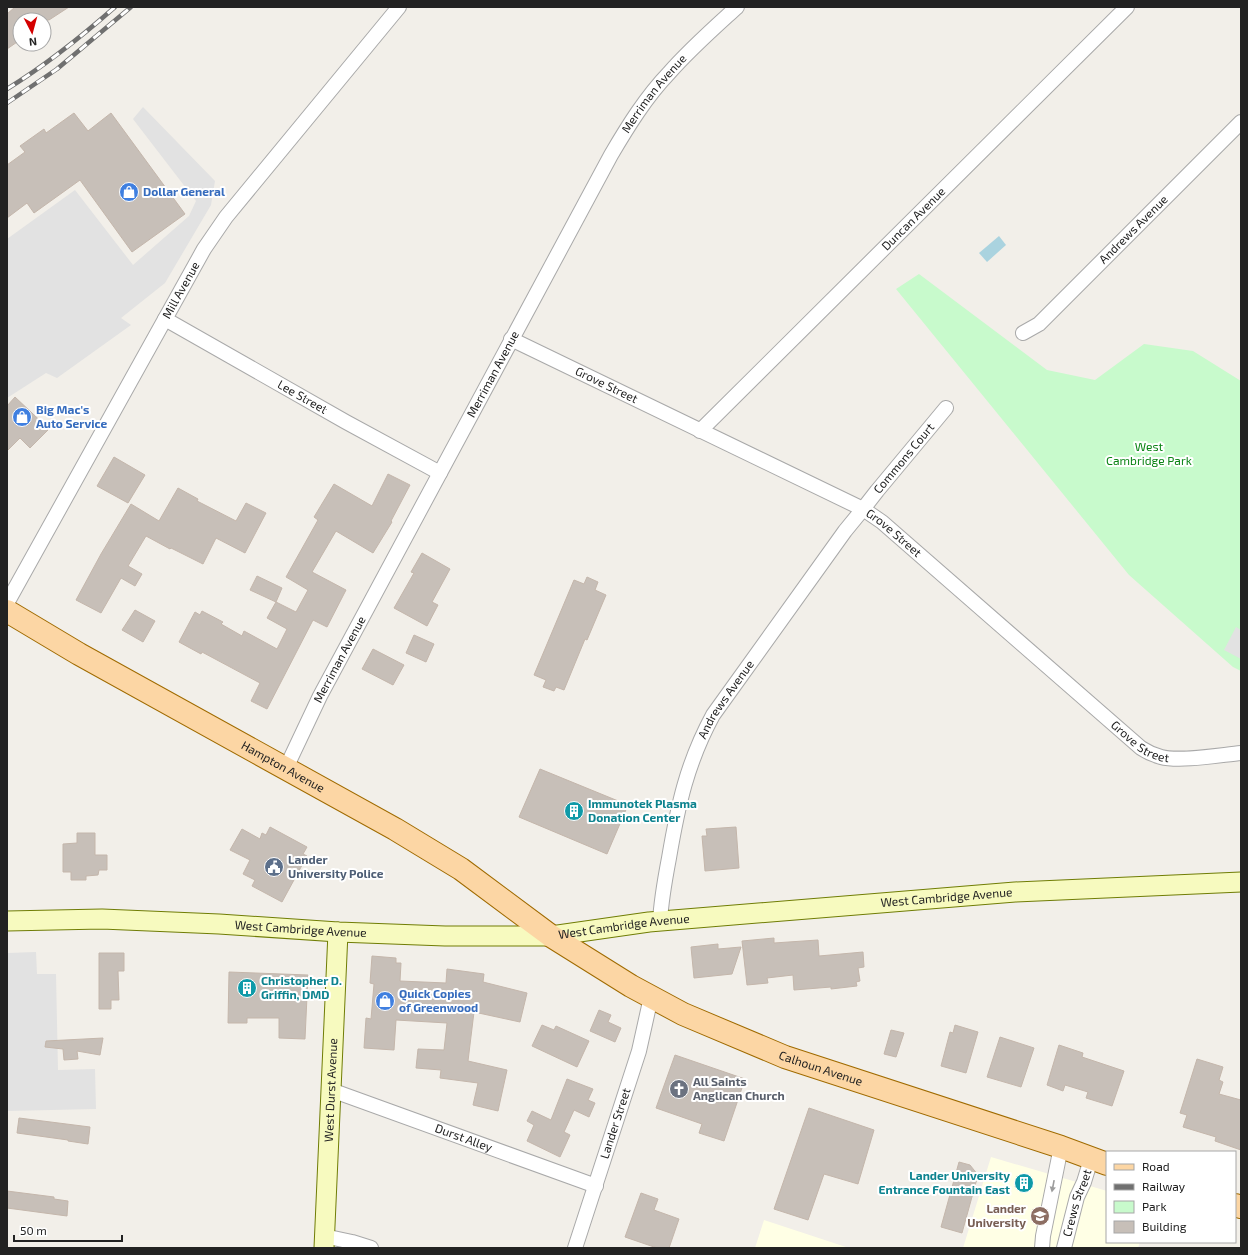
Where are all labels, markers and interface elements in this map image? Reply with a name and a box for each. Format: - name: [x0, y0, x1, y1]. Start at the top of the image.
- north arrow: [12, 12, 52, 52]
- text: N: [28, 36, 38, 49]
- street label: Merriman Avenue: [618, 51, 689, 135]
- shop icon: Dollar General: [118, 181, 140, 203]
- place label: Dollar General: [143, 184, 225, 198]
- street label: Duncan Avenue: [878, 184, 948, 253]
- street label: Andrews Avenue: [1096, 192, 1170, 266]
- street label: Mill Avenue: [159, 259, 202, 321]
- street label: Merriman Avenue: [463, 328, 521, 419]
- street label: Grove Street: [573, 363, 641, 405]
- street label: Lee Street: [275, 377, 331, 416]
- place label: Big Mac's Auto Service: [36, 402, 108, 430]
- shop icon: Big Mac's Auto Service: [11, 406, 33, 428]
- street label: Commons Court: [870, 420, 937, 496]
- park label: West Cambridge Park: [1106, 439, 1192, 467]
- street label: Grove Street: [864, 505, 925, 560]
- street label: Merriman Avenue: [310, 613, 368, 705]
- street label: Andrews Avenue: [694, 657, 756, 740]
- street label: Grove Street: [1109, 717, 1170, 764]
- street label: Hampton Avenue: [239, 737, 328, 795]
- place label: Immunotek Plasma Donation Center: [588, 796, 697, 824]
- building icon: Immunotek Plasma Donation Center: [563, 800, 585, 822]
- place label: Lander University Police: [288, 852, 384, 881]
- public building icon: Lander University Police: [263, 856, 285, 878]
- street label: West Cambridge Avenue: [880, 884, 1013, 909]
- street label: West Cambridge Avenue: [557, 911, 690, 941]
- street label: West Cambridge Avenue: [234, 917, 367, 939]
- place label: Christopher D. Griffin, DMD: [261, 973, 342, 1001]
- building icon: Christopher D. Griffin, DMD: [236, 977, 258, 999]
- place label: Quick Copies of Greenwood: [399, 986, 478, 1014]
- shop icon: Quick Copies of Greenwood: [374, 990, 396, 1012]
- street label: West Durst Avenue: [321, 1038, 339, 1142]
- street label: Calhoun Avenue: [777, 1047, 865, 1088]
- place label: All Saints Anglican Church: [693, 1074, 785, 1102]
- church icon: All Saints Anglican Church: [668, 1078, 690, 1100]
- street label: Lander Street: [596, 1085, 633, 1160]
- street label: Durst Alley: [433, 1120, 495, 1154]
- legend: [1106, 1151, 1236, 1243]
- text: Road: [1142, 1159, 1170, 1173]
- street label: Crews Street: [1059, 1167, 1094, 1238]
- place label: Lander University Entrance Fountain East: [879, 1168, 1010, 1196]
- building icon: Lander University Entrance Fountain East: [1013, 1172, 1035, 1194]
- one-way arrow: [1050, 1179, 1056, 1192]
- text: Railway: [1142, 1179, 1186, 1193]
- text: Park: [1142, 1199, 1167, 1213]
- place label: Lander University: [967, 1201, 1026, 1230]
- school or university icon: Lander University: [1029, 1205, 1051, 1227]
- scale bar: [14, 1217, 122, 1243]
- text: Building: [1142, 1219, 1187, 1233]
- text: 50 m: [20, 1223, 47, 1237]

